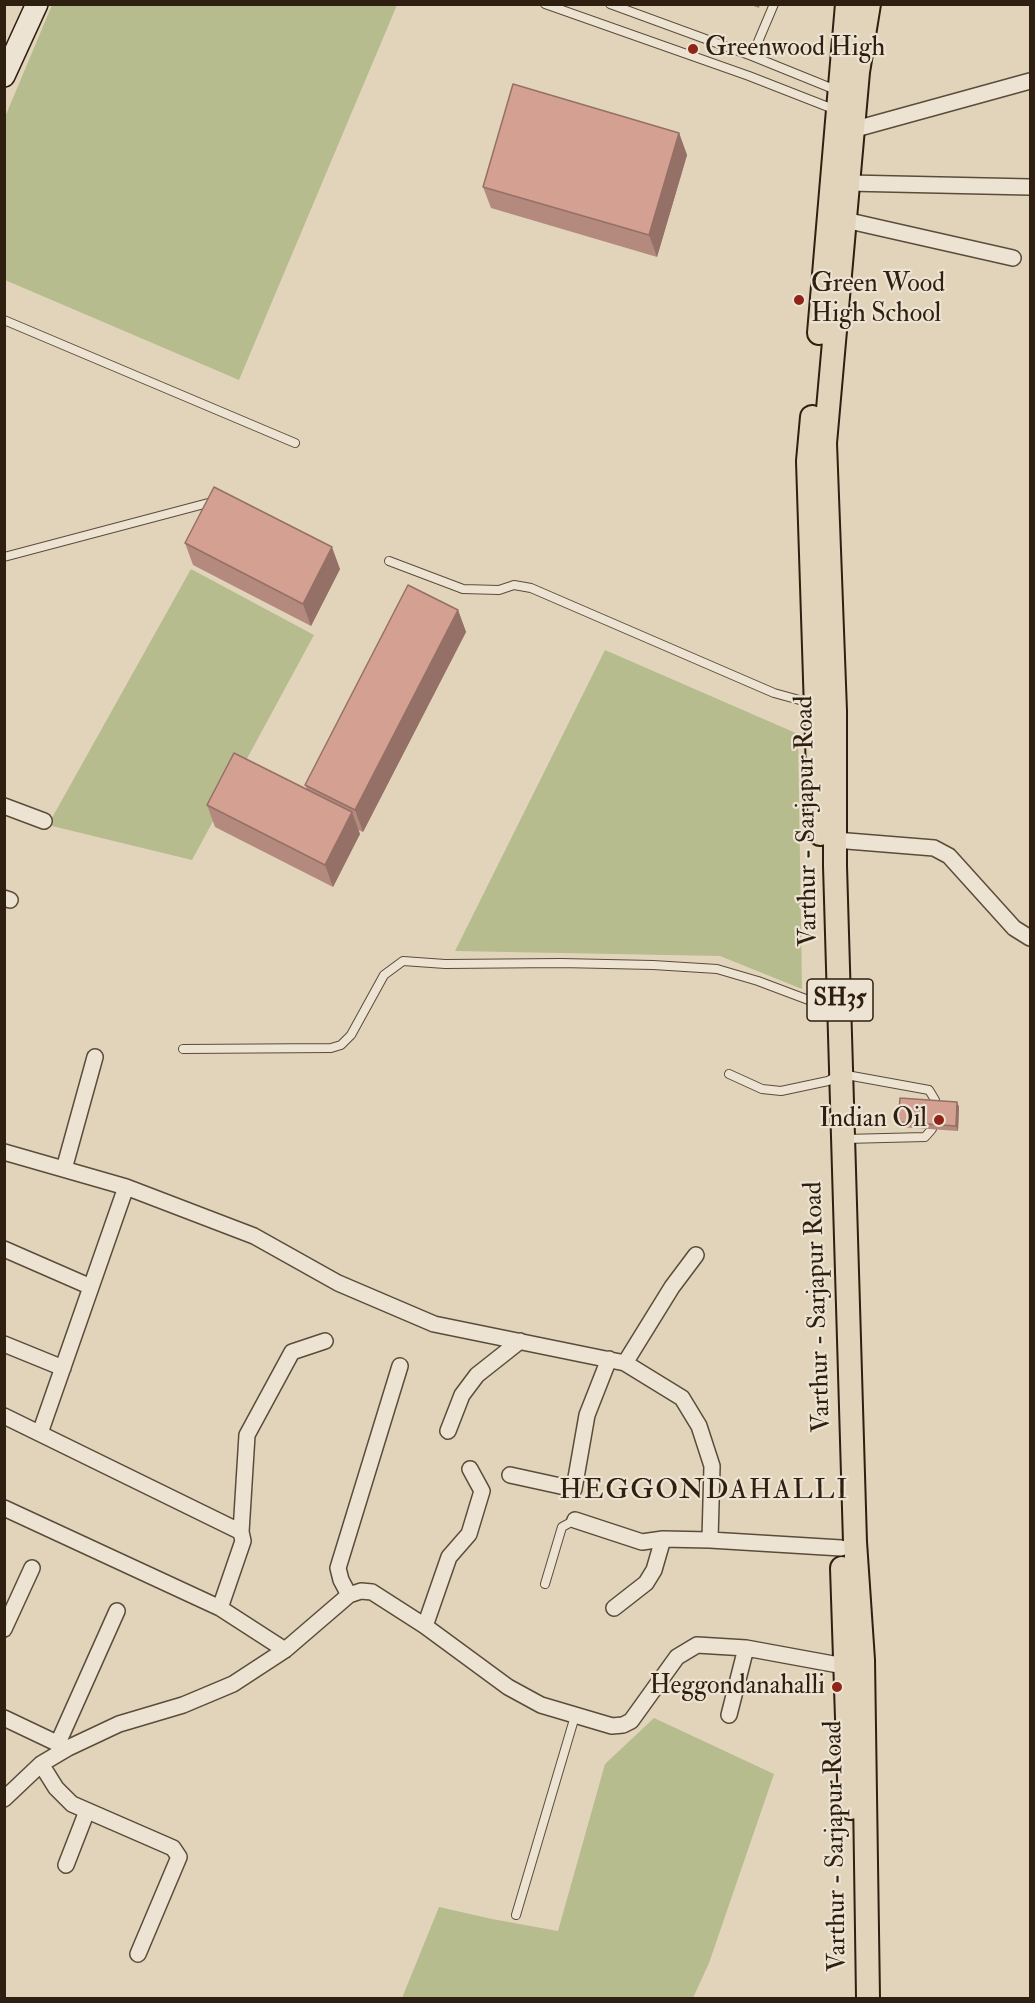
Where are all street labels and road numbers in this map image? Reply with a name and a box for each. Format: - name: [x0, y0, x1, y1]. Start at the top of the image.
- street label: Varthur - Sarjapur Road: [790, 695, 826, 947]
- road number: SH35: [807, 979, 873, 1021]
- street label: Varthur - Sarjapur Road: [799, 1181, 839, 1433]
- street label: Varthur - Sarjapur Road: [819, 1720, 855, 1972]

